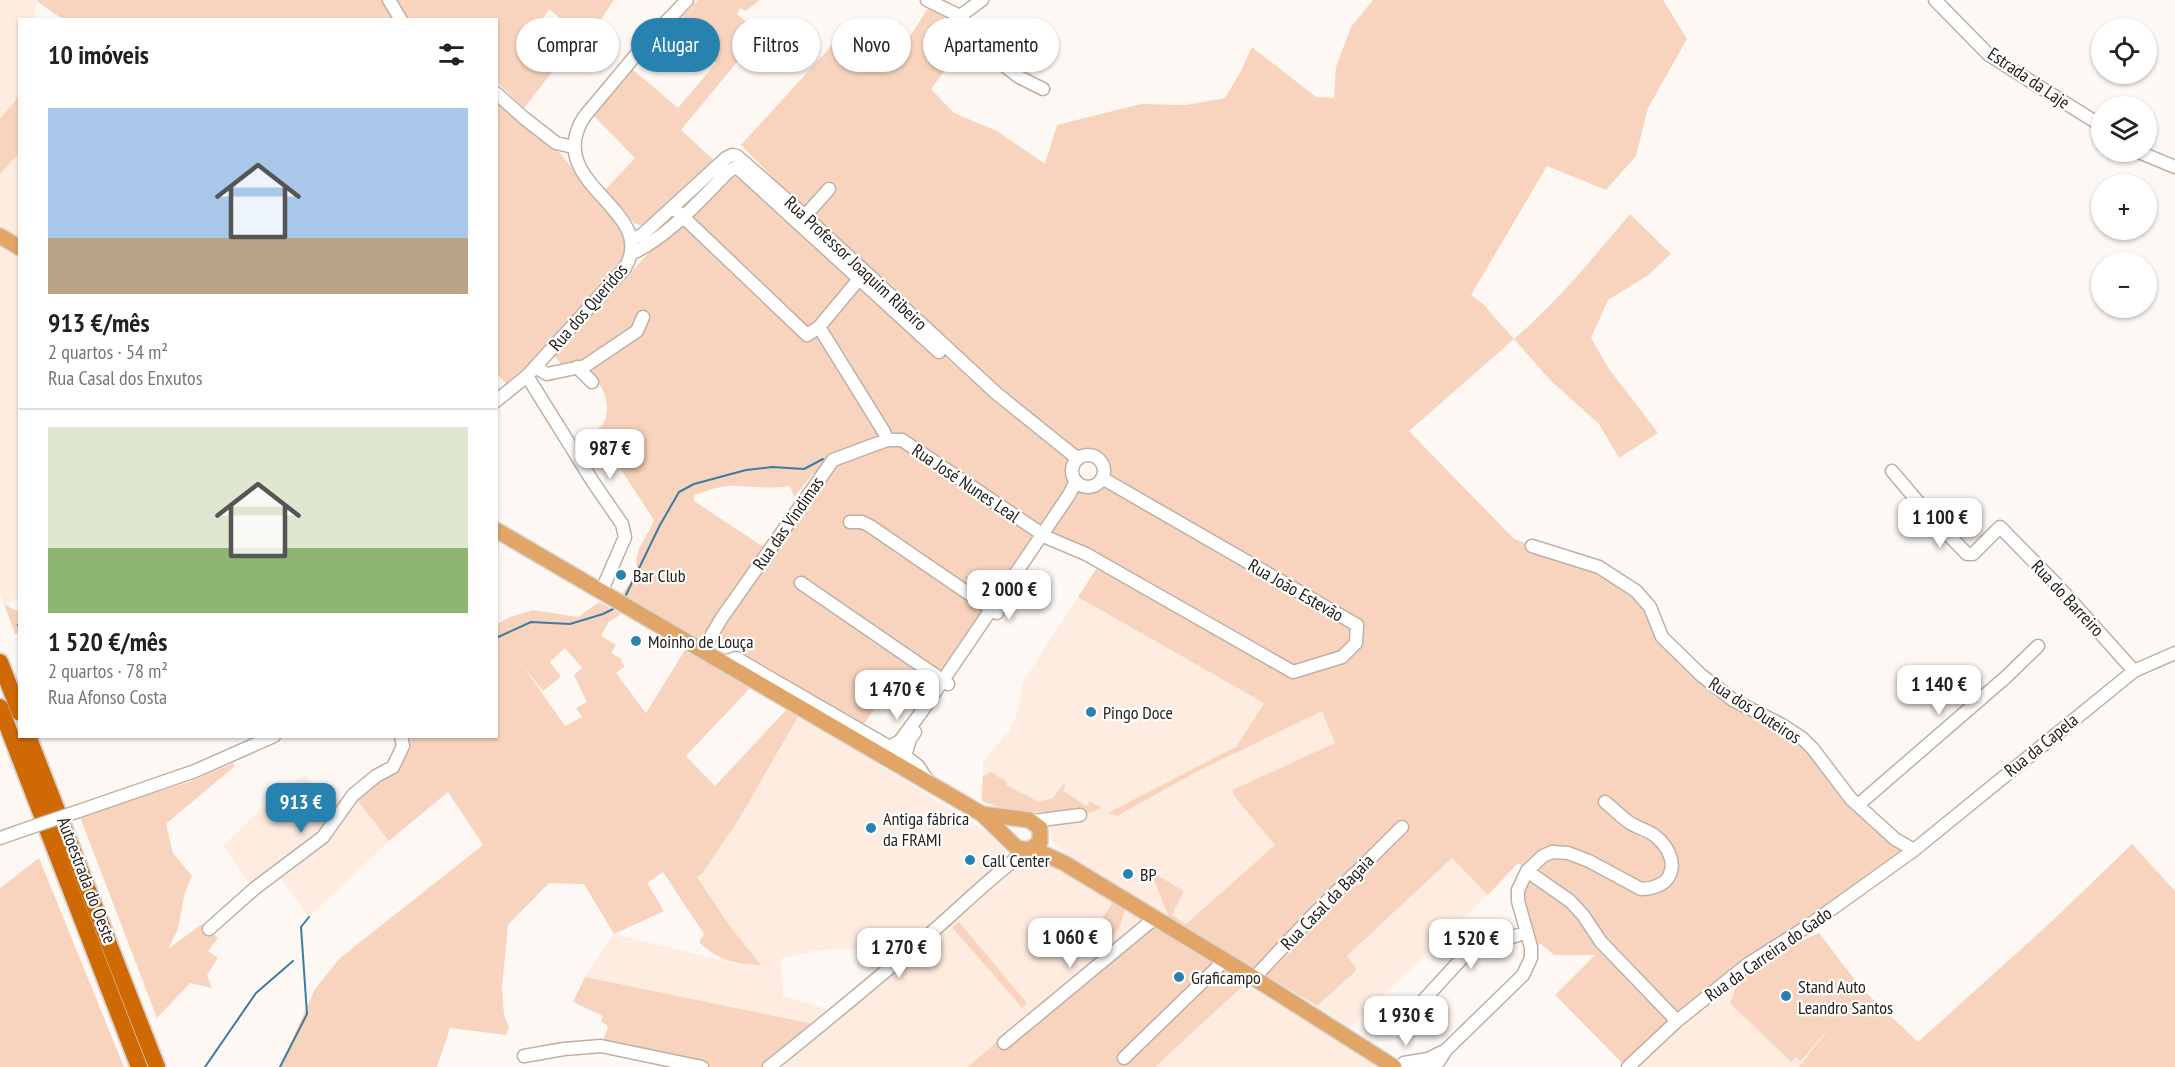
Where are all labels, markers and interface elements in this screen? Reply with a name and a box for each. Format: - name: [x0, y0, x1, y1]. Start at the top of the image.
- chip: Comprar: [516, 18, 619, 72]
- chip: Alugar: [631, 18, 720, 72]
- chip: Filtros: [732, 18, 820, 72]
- chip: Novo: [832, 18, 911, 72]
- chip: Apartamento: [923, 18, 1059, 72]
- map controls: [2091, 18, 2157, 318]
- button: locate: [2091, 18, 2157, 84]
- text: 10 imóveis: [48, 38, 149, 71]
- icon: filters: [435, 38, 468, 71]
- street label: Estrada da Laje: [1984, 42, 2074, 114]
- button: layers: [2091, 96, 2157, 162]
- icon: home: [204, 147, 312, 255]
- button: +: [2091, 174, 2157, 240]
- street label: Rua Professor Joaquim Ribeiro: [780, 191, 932, 335]
- button: −: [2091, 252, 2157, 318]
- street label: Rua dos Queridos: [544, 258, 632, 356]
- text: 913 €/mês: [48, 306, 150, 339]
- text: 2 quartos · 54 m²: [48, 339, 168, 365]
- text: Rua Casal dos Enxutos: [48, 365, 202, 391]
- pin: 987 €: [568, 429, 652, 480]
- text: 987 €: [589, 435, 631, 461]
- street label: Rua José Nunes Leal: [908, 438, 1025, 528]
- icon: home: [204, 466, 312, 574]
- street label: Rua das Vindimas: [747, 472, 829, 574]
- pin: 1 100 €: [1885, 498, 1995, 549]
- text: 1 100 €: [1912, 504, 1968, 530]
- street label: Rua João Estevão: [1244, 554, 1348, 627]
- street label: Rua do Barreiro: [2027, 555, 2109, 641]
- place label: Bar Club: [633, 564, 686, 587]
- marker: Bar Club: [614, 568, 628, 582]
- pin: 2 000 €: [954, 570, 1064, 621]
- text: 2 000 €: [981, 576, 1037, 602]
- text: 1 520 €/mês: [48, 625, 167, 658]
- place label: Moinho de Louça: [648, 630, 753, 653]
- marker: Moinho de Louça: [629, 634, 643, 648]
- text: 2 quartos · 78 m²: [48, 658, 168, 684]
- pin: 1 140 €: [1884, 665, 1994, 716]
- pin: 1 470 €: [842, 670, 952, 721]
- text: 1 140 €: [1911, 671, 1967, 697]
- street label: Rua dos Outeiros: [1704, 672, 1806, 748]
- text: 1 470 €: [869, 676, 925, 702]
- text: Rua Afonso Costa: [48, 684, 167, 710]
- place label: Pingo Doce: [1103, 701, 1173, 724]
- marker: Pingo Doce: [1084, 705, 1098, 719]
- street label: Rua da Capela: [2000, 708, 2082, 782]
- pin: 913 €: [259, 783, 343, 834]
- text: 913 €: [280, 789, 322, 815]
- place label: Antiga fábrica da FRAMI: [883, 807, 969, 851]
- street label: Autoestrada do Oeste: [52, 814, 122, 946]
- marker: Antiga fábrica da FRAMI: [864, 821, 878, 835]
- place label: Call Center: [982, 849, 1050, 872]
- street label: Rua Casal da Bagaia: [1275, 849, 1379, 955]
- marker: Call Center: [963, 853, 977, 867]
- place label: BP: [1140, 863, 1157, 886]
- marker: BP: [1121, 867, 1135, 881]
- street label: Rua da Carreira do Gado: [1700, 902, 1836, 1006]
- pin: 1 060 €: [1015, 918, 1125, 969]
- pin: 1 520 €: [1416, 919, 1526, 970]
- text: 1 060 €: [1042, 924, 1098, 950]
- text: 1 520 €: [1443, 925, 1499, 951]
- pin: 1 270 €: [844, 928, 954, 979]
- text: 1 270 €: [871, 934, 927, 960]
- place label: Graficampo: [1191, 966, 1261, 989]
- marker: Graficampo: [1172, 970, 1186, 984]
- place label: Stand Auto Leandro Santos: [1798, 975, 1893, 1019]
- marker: Stand Auto Leandro Santos: [1779, 989, 1793, 1003]
- pin: 1 930 €: [1351, 996, 1461, 1047]
- text: 1 930 €: [1378, 1002, 1434, 1028]

